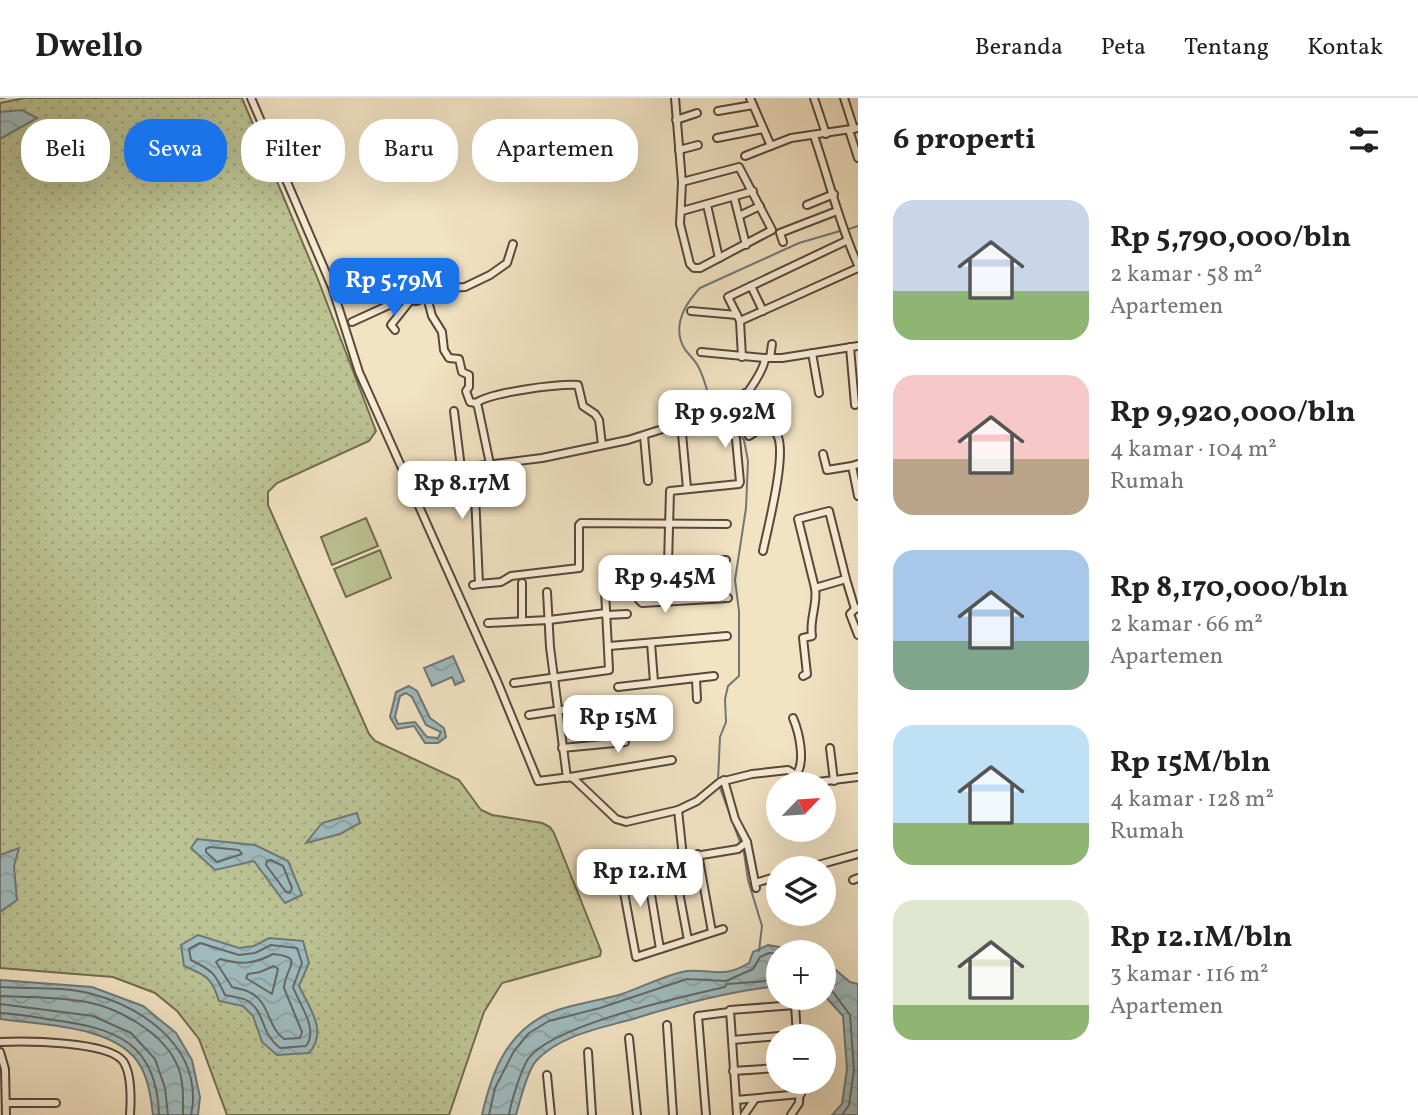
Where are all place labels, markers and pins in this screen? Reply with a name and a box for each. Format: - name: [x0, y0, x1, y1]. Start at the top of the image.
- pin: Rp 5.79M: [322, 258, 466, 318]
- pin: Rp 9.92M: [653, 390, 797, 450]
- pin: Rp 8.17M: [390, 462, 534, 521]
- pin: Rp 9.45M: [593, 556, 737, 615]
- pin: Rp 15M: [561, 696, 675, 755]
- pin: Rp 12.1M: [568, 850, 712, 909]

